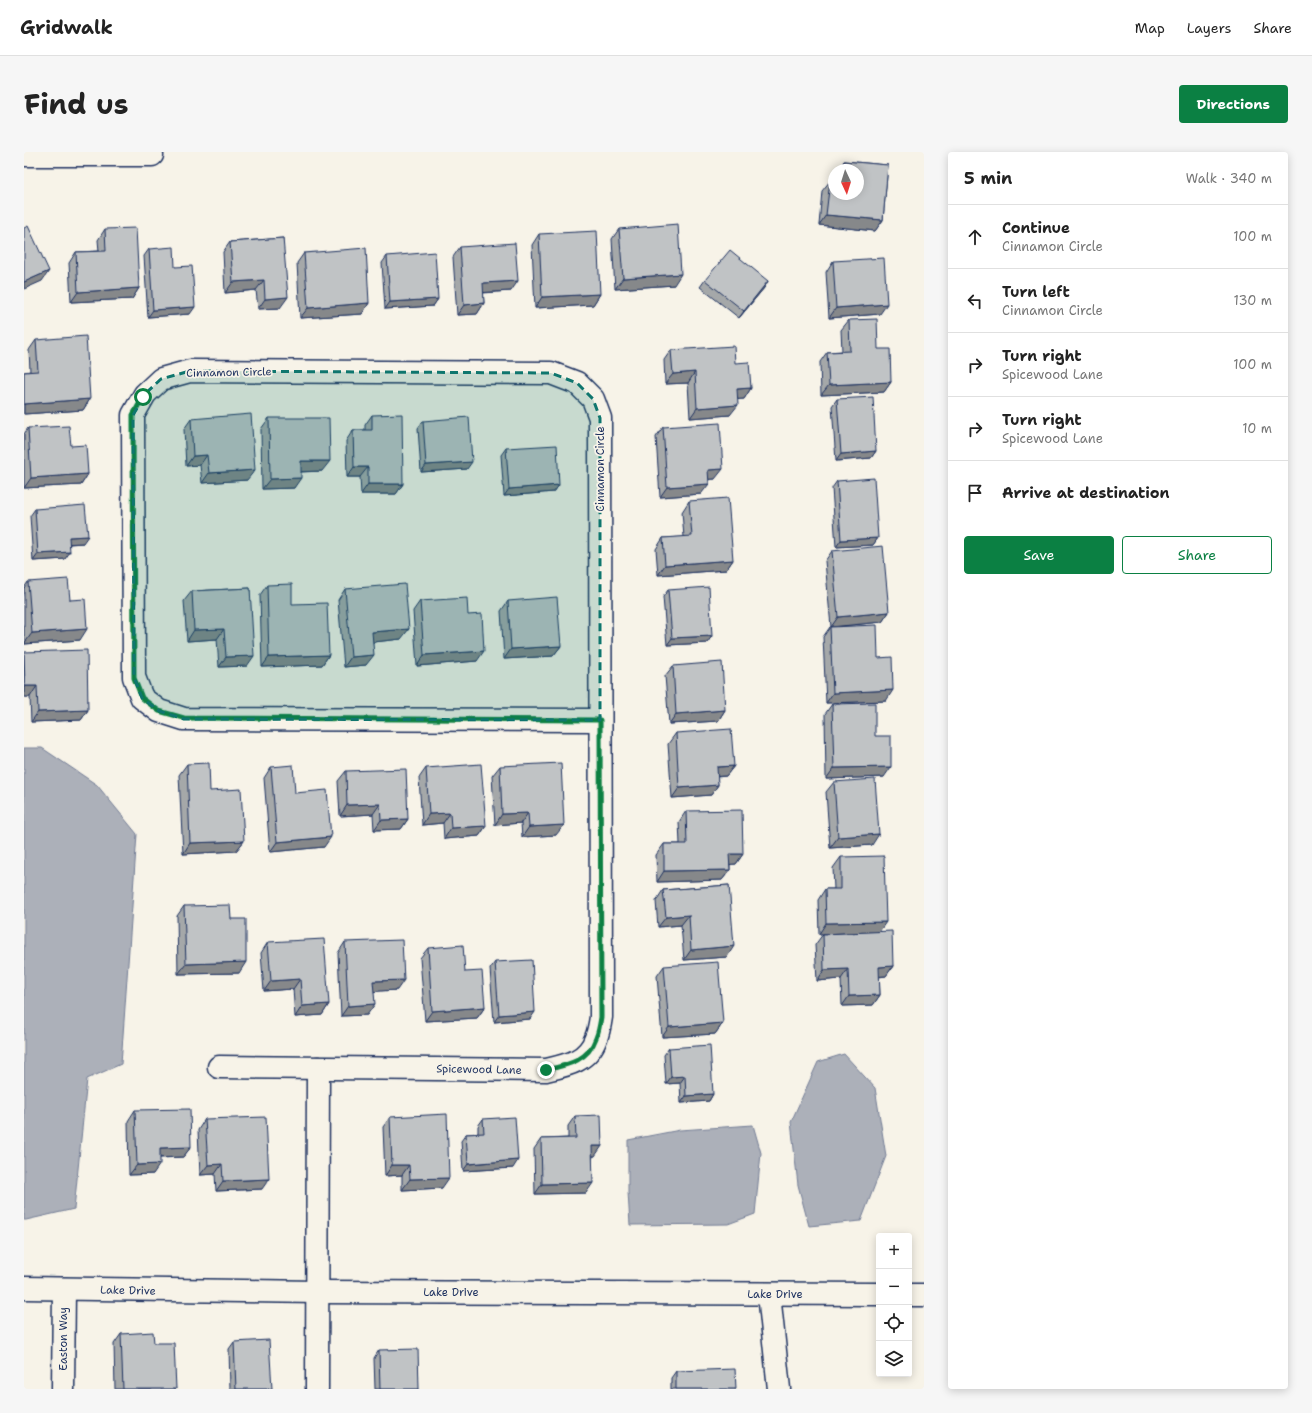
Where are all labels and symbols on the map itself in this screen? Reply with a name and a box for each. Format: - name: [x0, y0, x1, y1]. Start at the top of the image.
- north arrow: [828, 164, 864, 200]
- street label: Cinnamon Circle: [186, 364, 272, 381]
- route start: [134, 388, 152, 406]
- street label: Cinnamon Circle: [593, 426, 608, 512]
- street label: Spicewood Lane: [436, 1061, 522, 1078]
- route end: [537, 1061, 555, 1079]
- street label: Lake Drive: [100, 1283, 156, 1298]
- street label: Lake Drive: [423, 1285, 479, 1300]
- street label: Lake Drive: [747, 1287, 803, 1302]
- street label: Easton Way: [56, 1307, 71, 1371]

